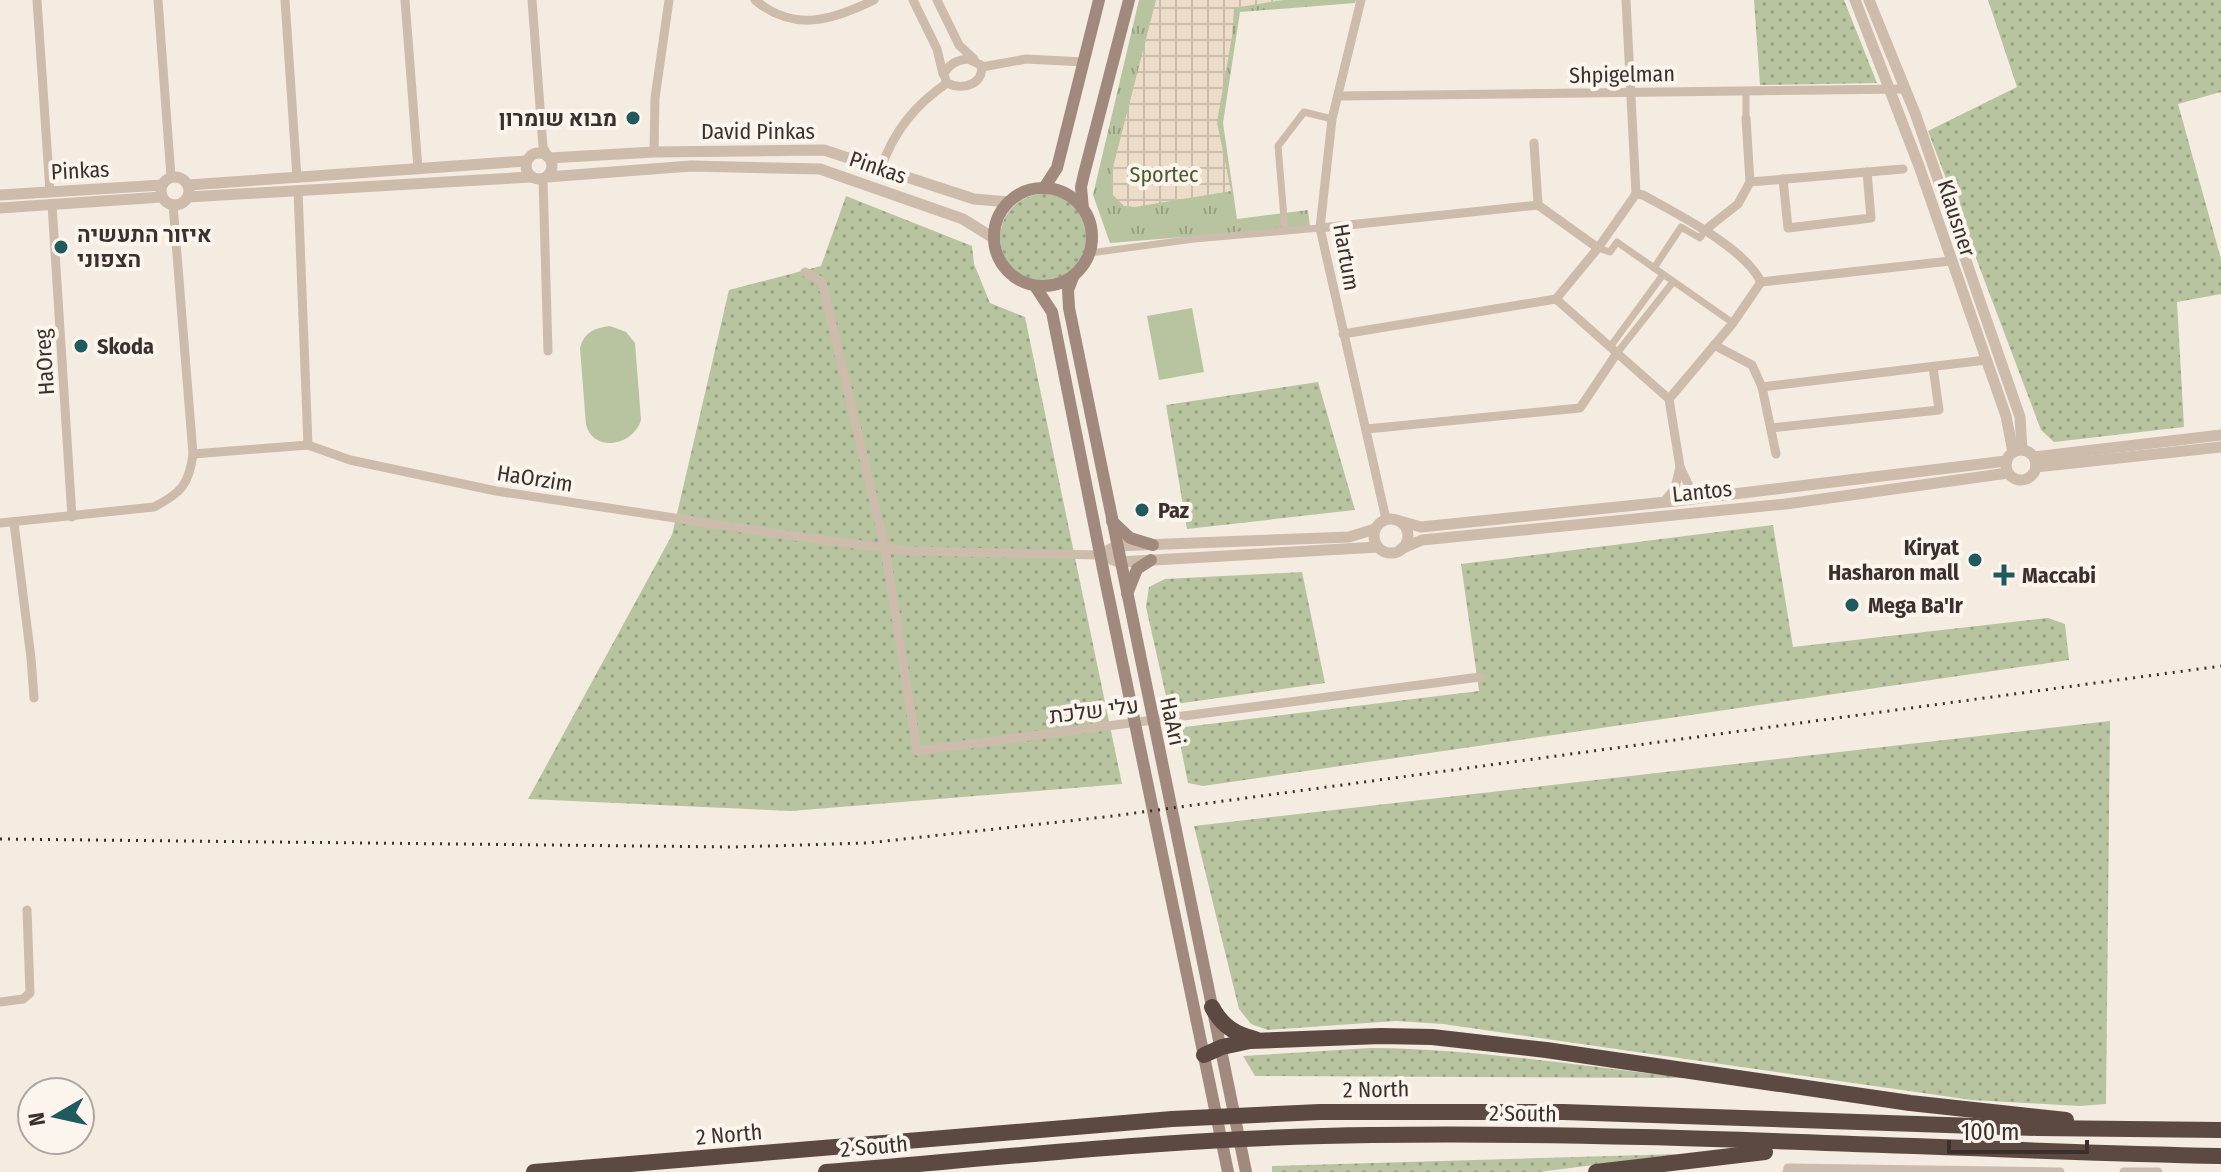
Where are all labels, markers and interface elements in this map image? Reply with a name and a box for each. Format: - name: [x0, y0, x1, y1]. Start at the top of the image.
- street label: Shpigelman: [1569, 60, 1675, 89]
- place label: מבוא שומרון: [499, 105, 617, 132]
- marker: מבוא שומרון: [624, 109, 642, 127]
- street label: David Pinkas: [701, 118, 815, 145]
- street label: Pinkas: [846, 145, 910, 190]
- street label: Pinkas: [50, 155, 110, 186]
- park label: Sportec: [1129, 161, 1199, 188]
- street label: Klausner: [1931, 176, 1982, 260]
- place label: איזור התעשיה הצפוני: [77, 221, 212, 273]
- street label: Hartum: [1327, 222, 1366, 293]
- marker: איזור התעשיה הצפוני: [52, 238, 70, 256]
- street label: HaOreg: [29, 327, 60, 396]
- place label: Skoda: [97, 333, 154, 360]
- marker: Skoda: [72, 337, 90, 355]
- street label: HaOrzim: [495, 459, 575, 498]
- street label: Lantos: [1671, 475, 1733, 508]
- place label: Paz: [1158, 497, 1189, 524]
- marker: Paz: [1133, 501, 1151, 519]
- place label: Kiryat Hasharon mall: [1828, 534, 1960, 586]
- marker: Kiryat Hasharon mall: [1966, 551, 1984, 569]
- place label: Maccabi: [2022, 562, 2096, 589]
- marker: Maccabi: [1993, 564, 2015, 586]
- place label: Mega Ba'Ir: [1868, 592, 1964, 619]
- marker: Mega Ba'Ir: [1843, 596, 1861, 614]
- street label: עלי שלכת: [1048, 692, 1140, 729]
- street label: HaAri: [1154, 694, 1191, 748]
- street label: 2 North: [1343, 1075, 1409, 1104]
- north arrow: [16, 1076, 96, 1156]
- street label: 2 South: [1489, 1099, 1557, 1128]
- scale bar: [1949, 1104, 2087, 1154]
- text: N: [22, 1110, 51, 1128]
- street label: 2 North: [695, 1118, 763, 1151]
- text: 100 m: [1961, 1118, 2019, 1146]
- street label: 2 South: [839, 1130, 909, 1163]

